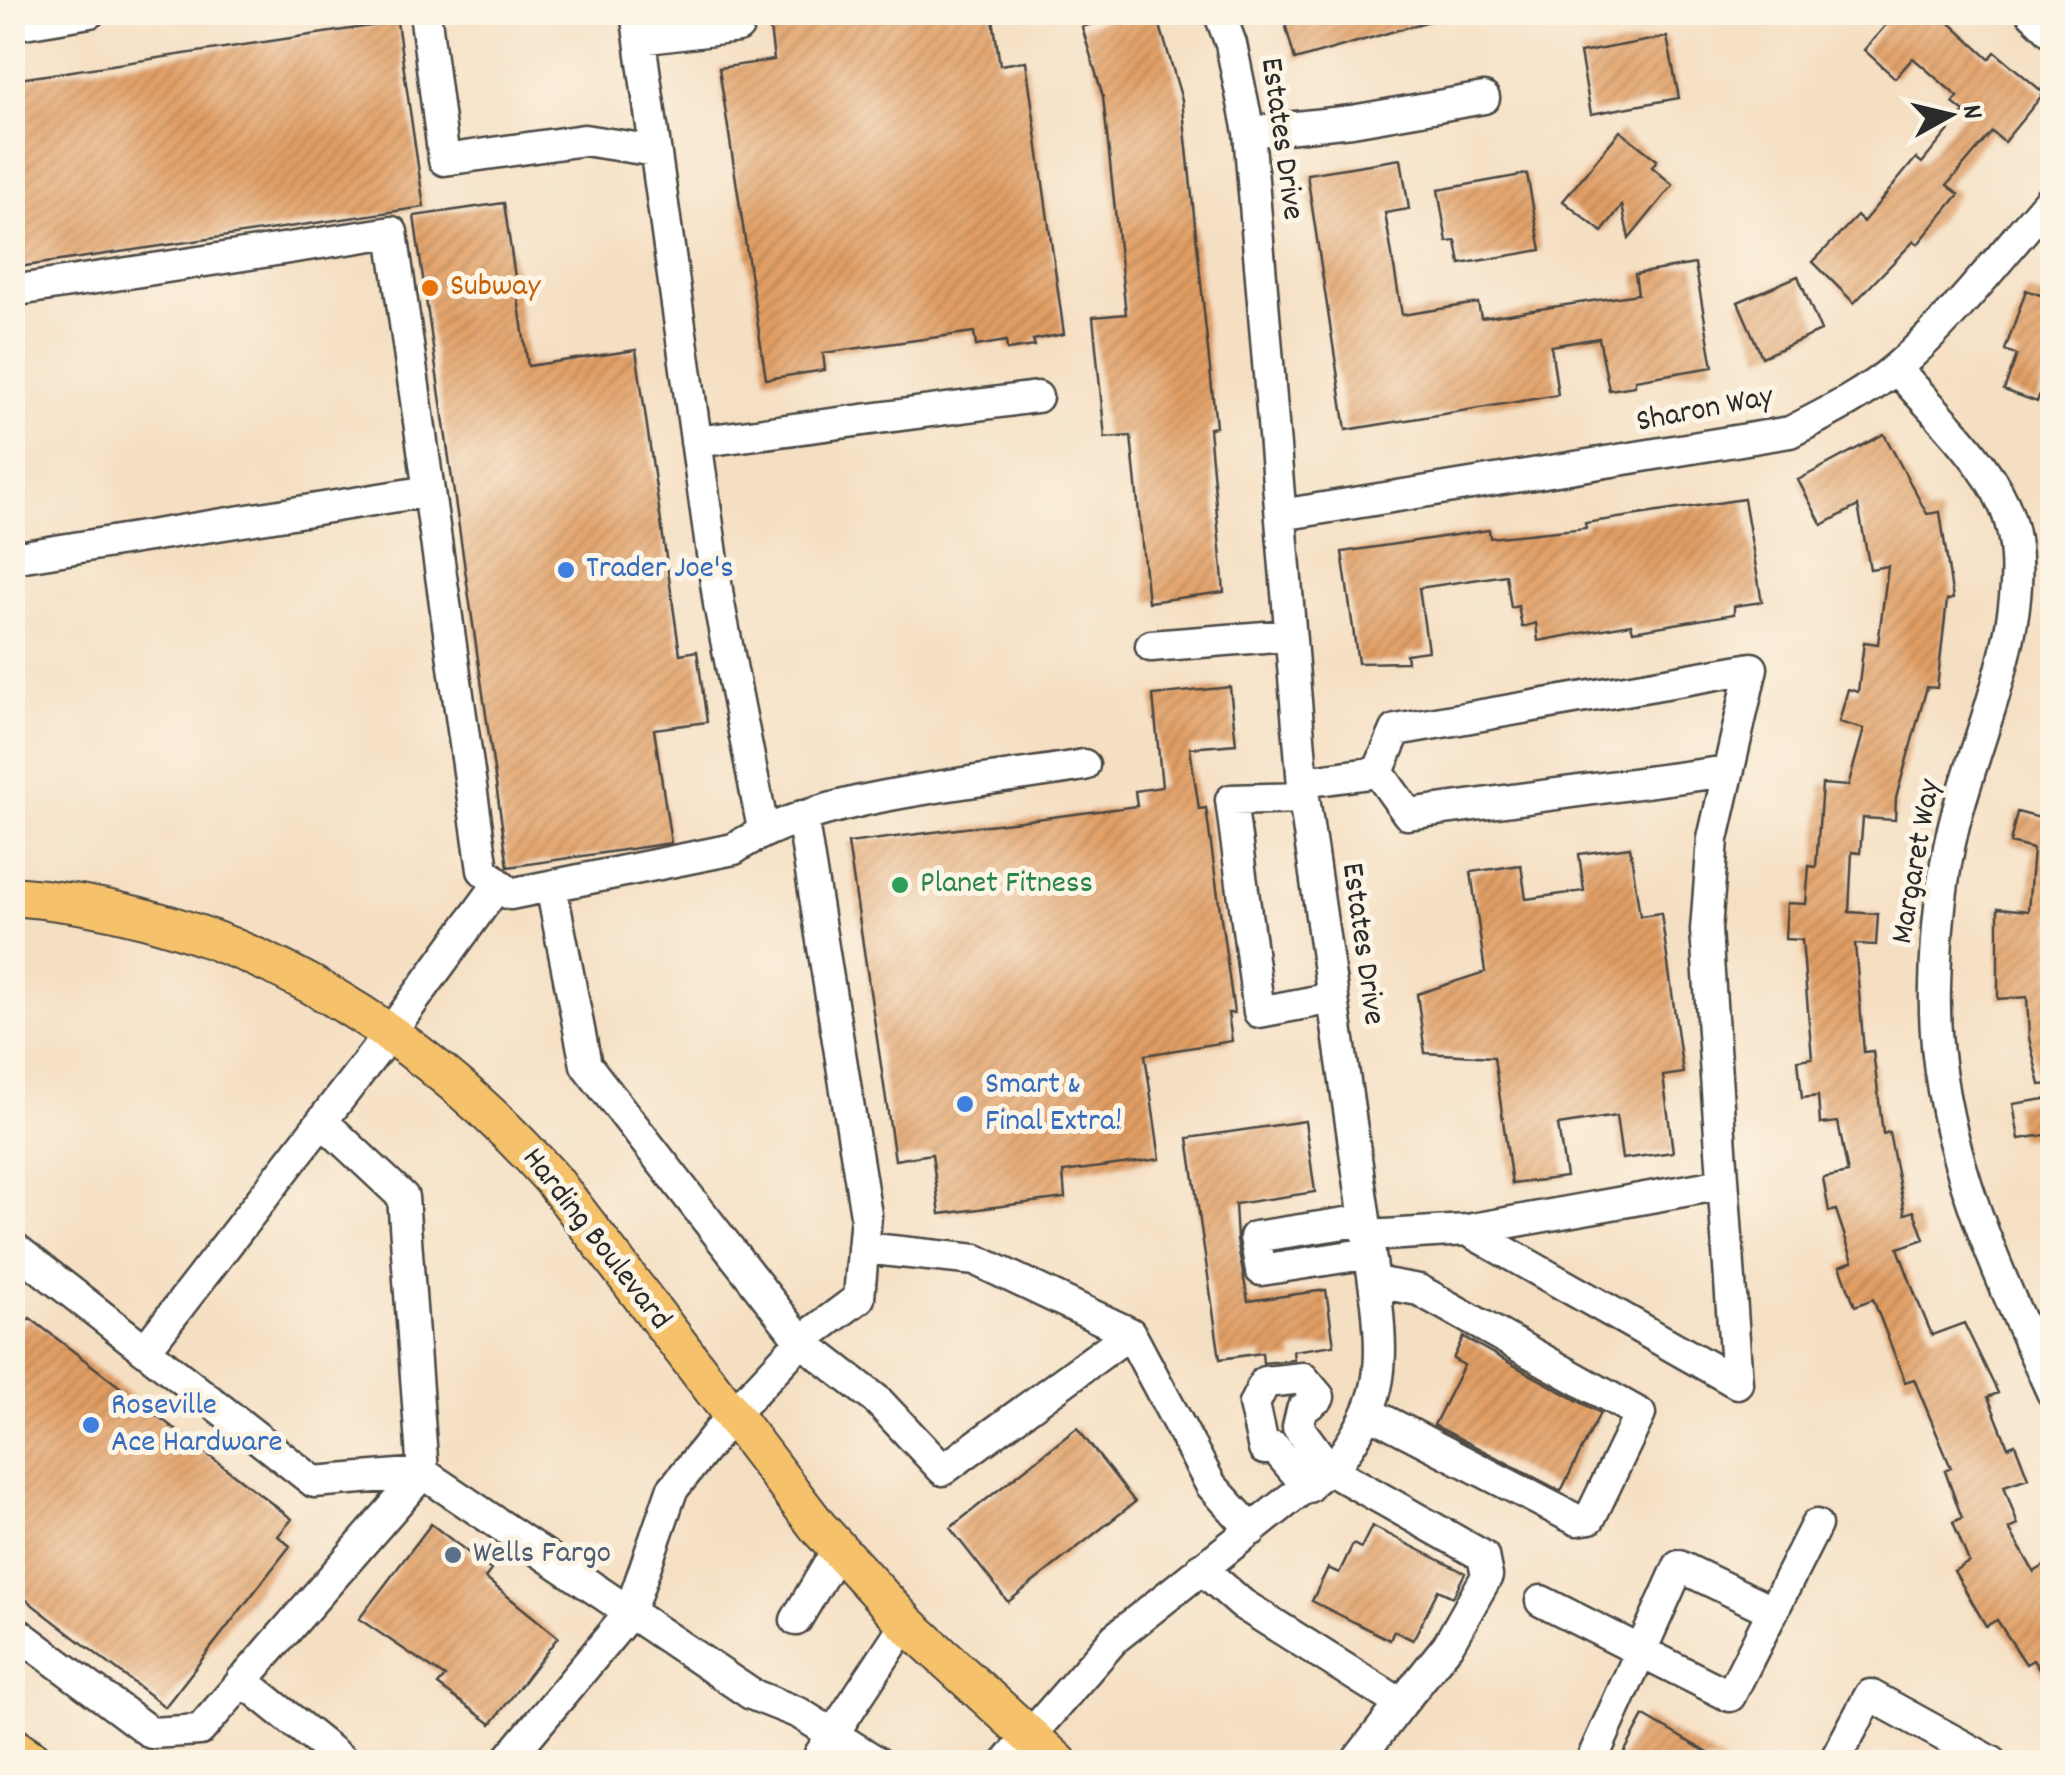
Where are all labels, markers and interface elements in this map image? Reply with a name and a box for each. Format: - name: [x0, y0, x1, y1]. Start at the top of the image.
- street label: Estates Drive: [1246, 55, 1314, 223]
- north arrow: [1900, 65, 2000, 165]
- text: N: [1949, 103, 1991, 122]
- place label: Subway: [450, 265, 541, 311]
- marker: Subway: [419, 277, 441, 299]
- street label: Sharon Way: [1633, 375, 1778, 447]
- place label: Trader Joe's: [586, 547, 734, 593]
- marker: Trader Joe's: [555, 559, 577, 581]
- street label: Margaret Way: [1881, 775, 1955, 948]
- street label: Estates Drive: [1327, 860, 1395, 1028]
- place label: Planet Fitness: [920, 862, 1093, 908]
- marker: Planet Fitness: [889, 874, 911, 896]
- place label: Smart & Final Extra!: [985, 1063, 1122, 1146]
- marker: Smart & Final Extra!: [954, 1093, 976, 1115]
- street label: Harding Boulevard: [509, 1139, 681, 1341]
- place label: Roseville Ace Hardware: [111, 1384, 283, 1467]
- marker: Roseville Ace Hardware: [80, 1414, 102, 1436]
- place label: Wells Fargo: [473, 1532, 611, 1578]
- marker: Wells Fargo: [442, 1544, 464, 1566]

